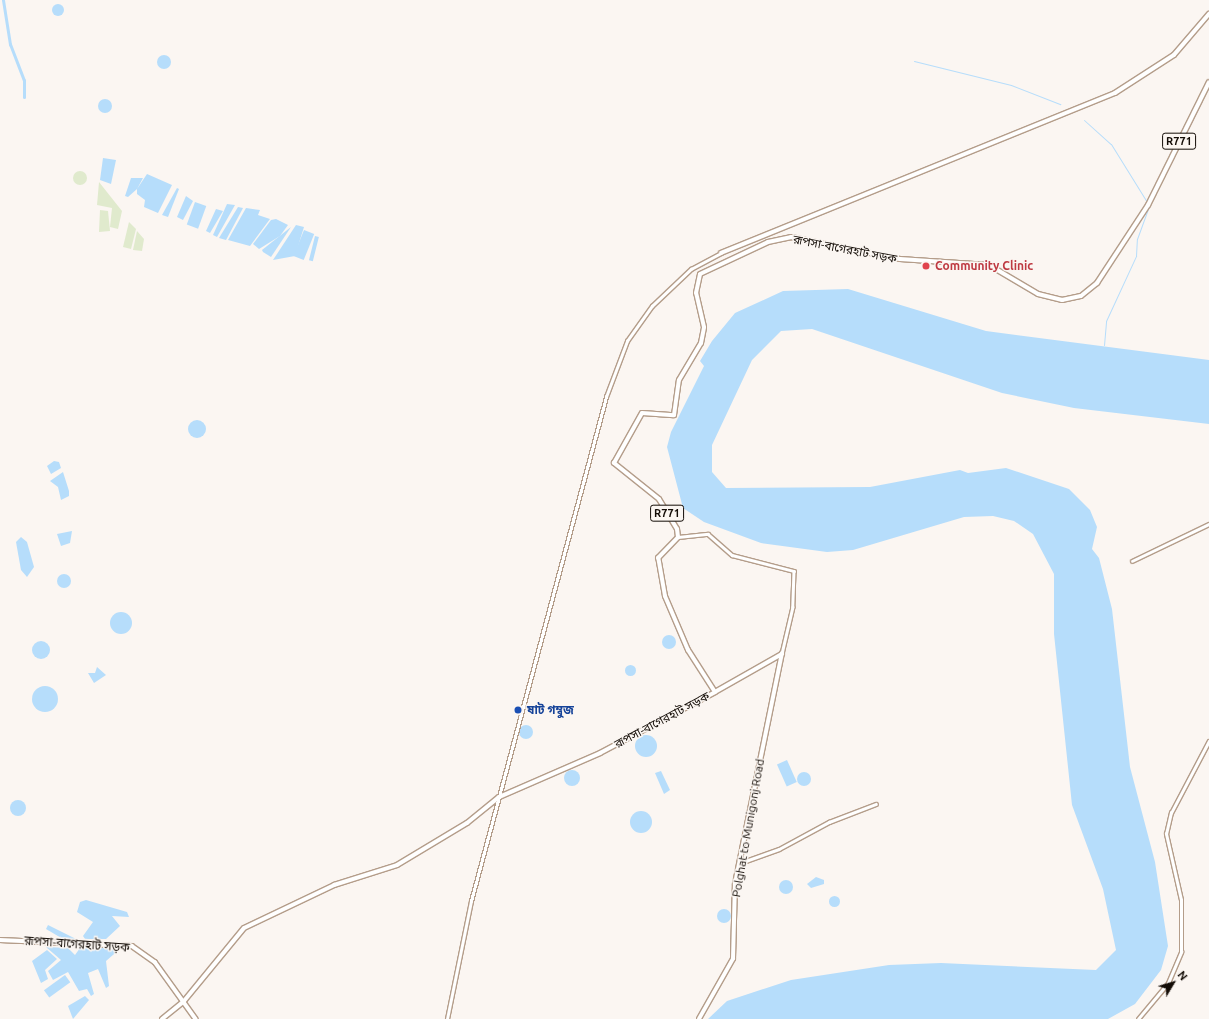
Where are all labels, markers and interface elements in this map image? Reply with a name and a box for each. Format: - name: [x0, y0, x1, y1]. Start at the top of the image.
- road number: R771: [1162, 132, 1196, 150]
- street label: রূপসা-বাগেরহাট সড়ক: [792, 232, 898, 266]
- place label: Community Clinic: [935, 259, 1033, 273]
- marker: Community Clinic: [920, 260, 932, 272]
- road number: R771: [650, 504, 684, 522]
- street label: রূপসা-বাগেরহাট সড়ক: [612, 689, 712, 751]
- place label: ষাট গম্বুজ: [527, 703, 574, 717]
- marker: ষাট গম্বুজ: [512, 704, 524, 716]
- street label: Polghat to Munigonj Road: [729, 758, 767, 898]
- street label: রূপসা-বাগেরহাট সড়ক: [24, 933, 130, 955]
- north arrow: [1153, 963, 1193, 1003]
- text: N: [1175, 969, 1190, 983]

